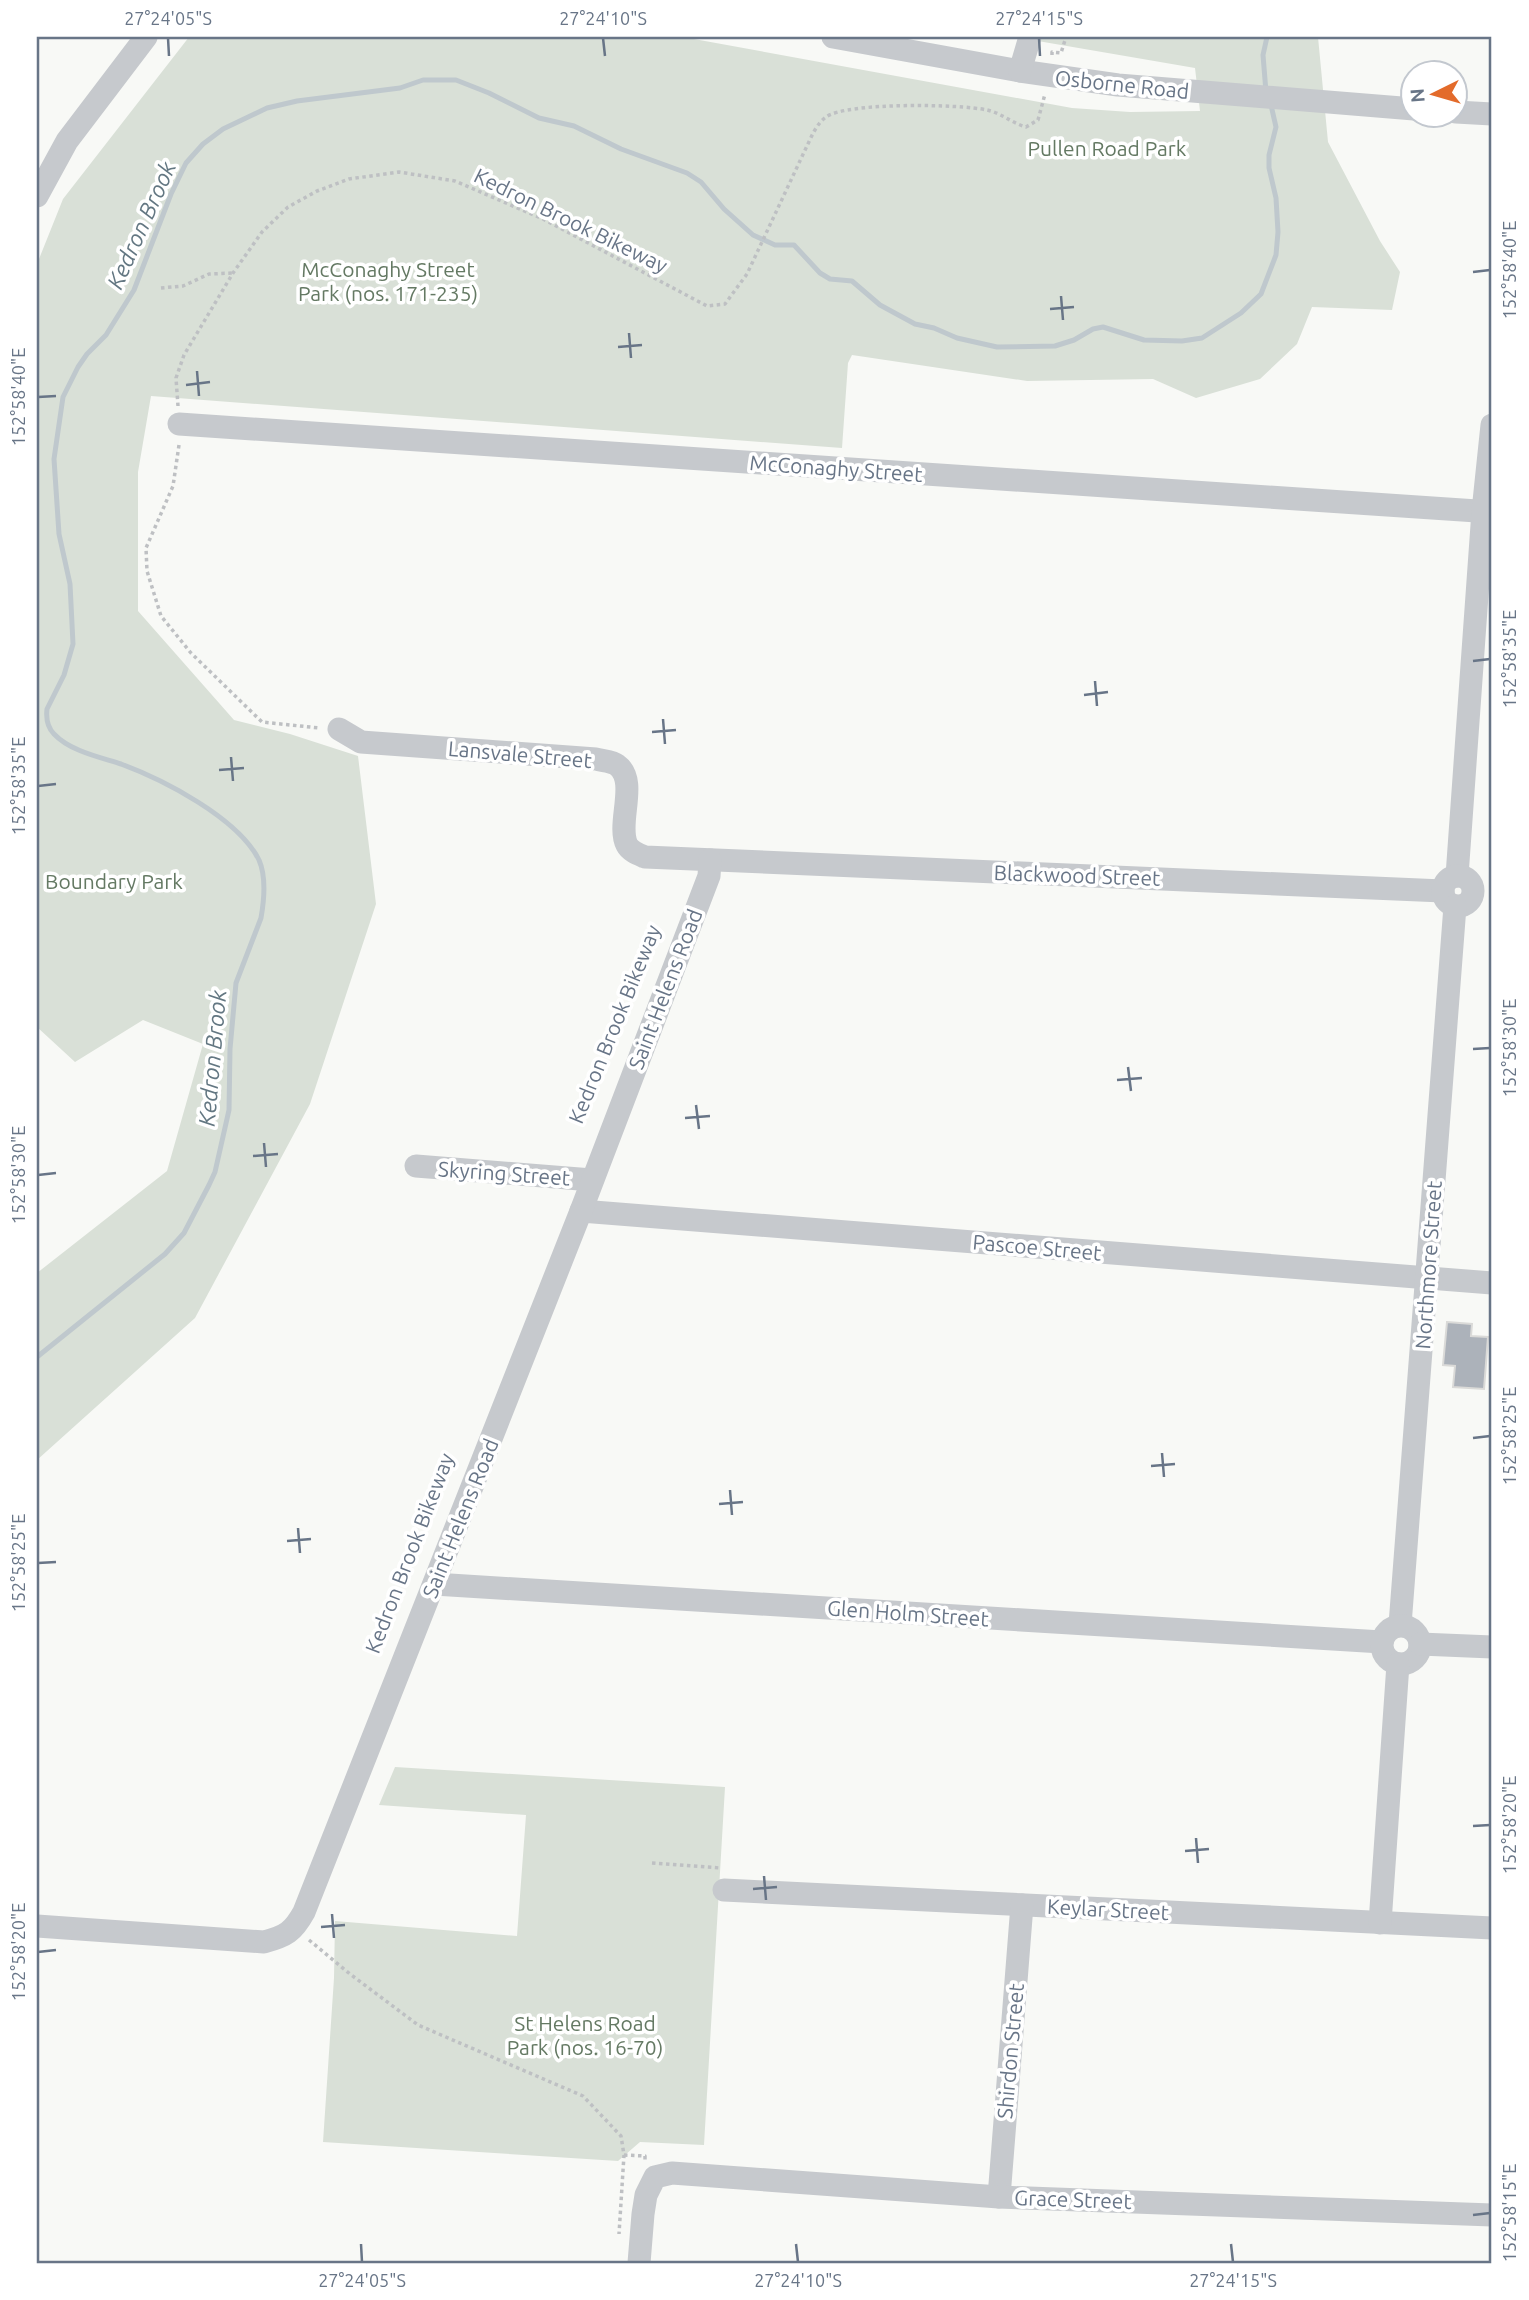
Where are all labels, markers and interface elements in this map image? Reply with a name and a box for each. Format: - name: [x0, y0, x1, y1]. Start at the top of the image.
- text: 27°24'05"S: [124, 8, 212, 28]
- text: 27°24'10"S: [559, 8, 647, 28]
- text: 27°24'15"S: [995, 8, 1083, 28]
- north arrow: [1400, 60, 1470, 130]
- street label: Osborne Road: [1054, 65, 1190, 103]
- text: N: [1405, 87, 1429, 104]
- park label: Pullen Road Park: [1028, 136, 1187, 160]
- water label: Kedron Brook: [102, 157, 180, 293]
- street label: Kedron Brook Bikeway: [470, 163, 672, 277]
- text: 152°58'40"E: [1499, 221, 1519, 319]
- park label: McConaghy Street Park (nos. 171-235): [298, 257, 478, 305]
- text: 152°58'40"E: [8, 348, 28, 446]
- street label: McConaghy Street: [749, 450, 923, 486]
- text: 152°58'35"E: [1499, 610, 1519, 708]
- street label: Lansvale Street: [447, 736, 593, 772]
- text: 152°58'35"E: [8, 737, 28, 835]
- street label: Blackwood Street: [993, 860, 1161, 890]
- park label: Boundary Park: [45, 869, 183, 893]
- street label: Saint Helens Road: [623, 906, 707, 1072]
- street label: Kedron Brook Bikeway: [563, 921, 665, 1127]
- water label: Kedron Brook: [194, 989, 230, 1127]
- text: 152°58'30"E: [1499, 999, 1519, 1097]
- text: 152°58'30"E: [8, 1126, 28, 1224]
- street label: Skyring Street: [437, 1156, 571, 1190]
- street label: Northmore Street: [1410, 1180, 1446, 1350]
- street label: Pascoe Street: [972, 1229, 1102, 1265]
- text: 152°58'25"E: [1499, 1387, 1519, 1485]
- street label: Saint Helens Road: [417, 1435, 503, 1601]
- street label: Kedron Brook Bikeway: [360, 1450, 458, 1656]
- text: 152°58'25"E: [8, 1514, 28, 1612]
- street label: Glen Holm Street: [826, 1595, 990, 1631]
- text: 152°58'20"E: [1499, 1776, 1519, 1874]
- street label: Keylar Street: [1046, 1894, 1170, 1924]
- text: 152°58'20"E: [8, 1903, 28, 2001]
- street label: Shirdon Street: [992, 1982, 1028, 2120]
- park label: St Helens Road Park (nos. 16-70): [507, 2011, 663, 2059]
- text: 152°58'15"E: [1499, 2164, 1519, 2262]
- street label: Grace Street: [1014, 2185, 1132, 2213]
- text: 27°24'05"S: [318, 2270, 406, 2290]
- text: 27°24'10"S: [754, 2270, 842, 2290]
- text: 27°24'15"S: [1189, 2270, 1277, 2290]

